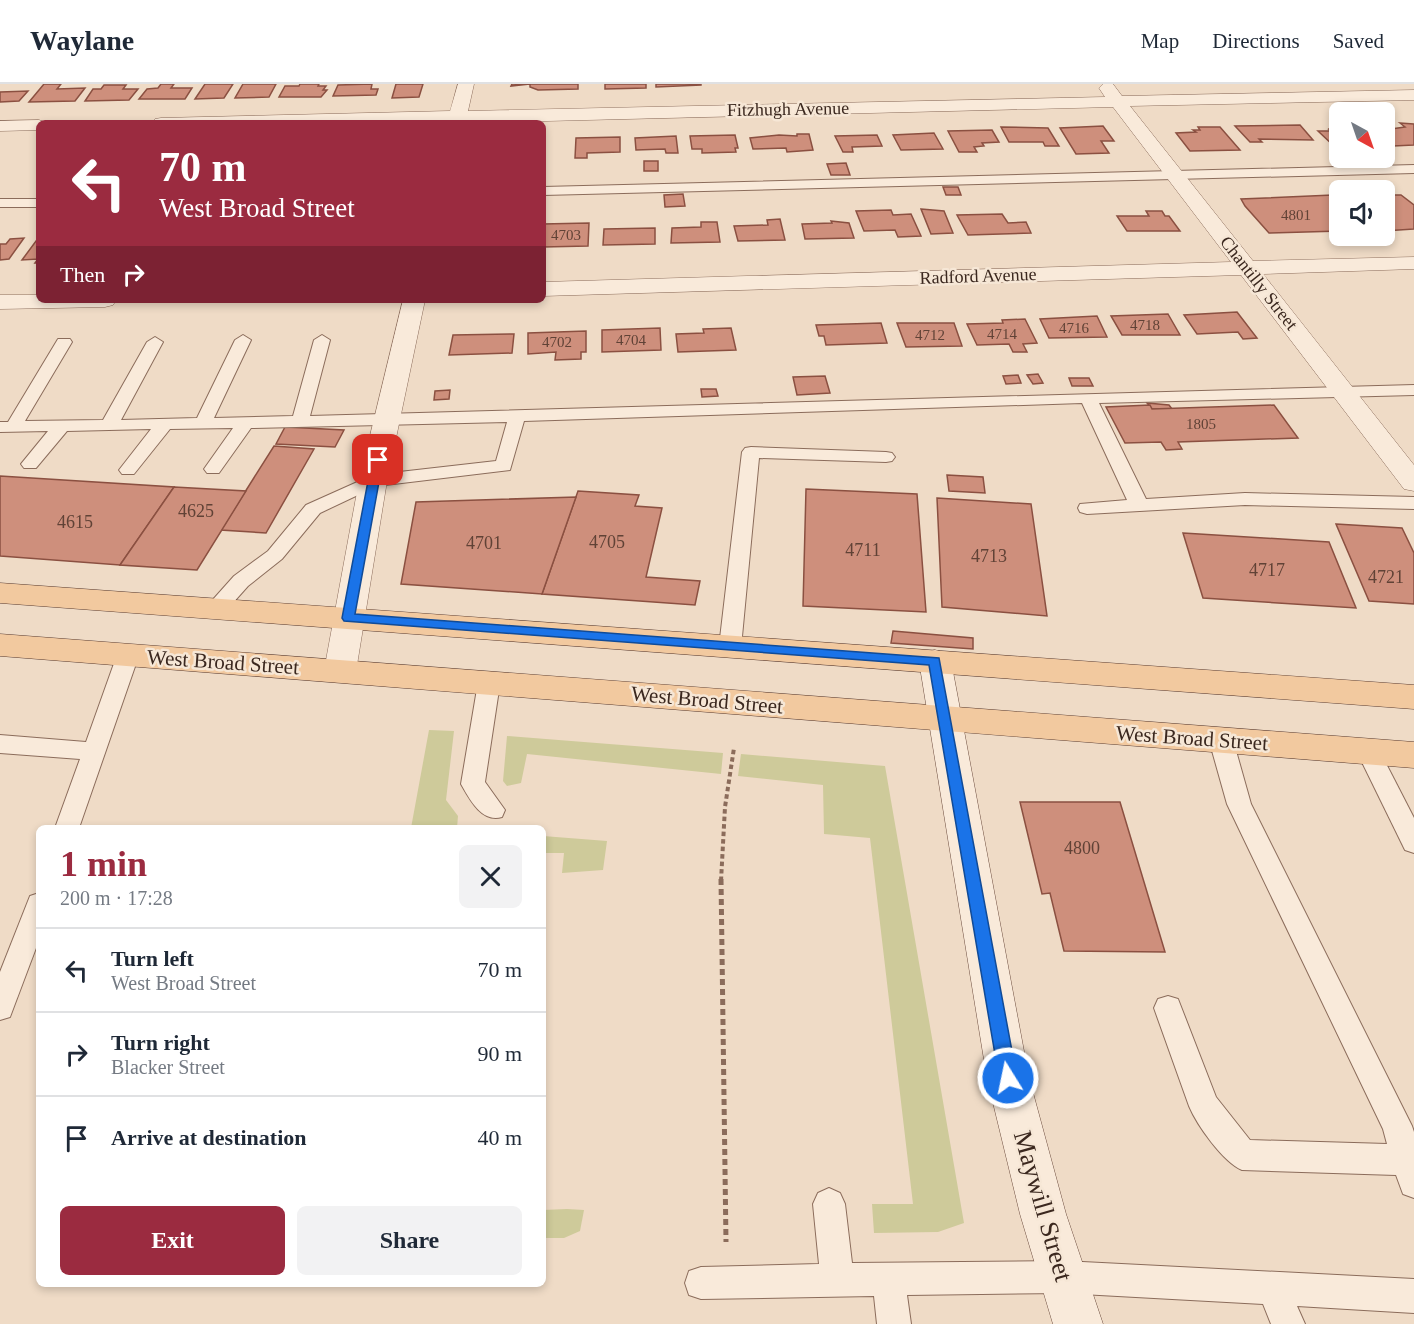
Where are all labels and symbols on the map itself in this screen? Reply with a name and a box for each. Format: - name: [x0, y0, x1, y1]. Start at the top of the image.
- street label: Fitzhugh Avenue: [727, 98, 849, 120]
- north arrow: [1329, 102, 1395, 168]
- house number: 4801: [1281, 207, 1311, 223]
- house number: 4703: [551, 227, 581, 243]
- street label: Chantilly Street: [1216, 232, 1302, 334]
- street label: Radford Avenue: [919, 264, 1037, 288]
- house number: 4718: [1130, 317, 1160, 333]
- house number: 4716: [1059, 320, 1090, 336]
- house number: 4714: [987, 326, 1018, 342]
- house number: 4712: [915, 327, 945, 343]
- house number: 4704: [616, 332, 647, 348]
- house number: 4702: [542, 334, 572, 350]
- house number: 1805: [1186, 416, 1216, 432]
- pin: [352, 434, 403, 485]
- house number: 4625: [178, 501, 214, 521]
- house number: 4615: [57, 512, 93, 532]
- house number: 4705: [589, 532, 625, 552]
- house number: 4701: [466, 533, 502, 553]
- house number: 4711: [845, 540, 881, 560]
- house number: 4713: [971, 546, 1007, 566]
- house number: 4717: [1249, 560, 1285, 580]
- house number: 4721: [1368, 567, 1404, 587]
- street label: West Broad Street: [146, 645, 300, 679]
- street label: West Broad Street: [630, 681, 784, 719]
- street label: West Broad Street: [1115, 721, 1269, 755]
- house number: 4800: [1064, 838, 1100, 858]
- position arrow: [976, 1046, 1040, 1110]
- street label: Maywill Street: [1008, 1127, 1079, 1285]

